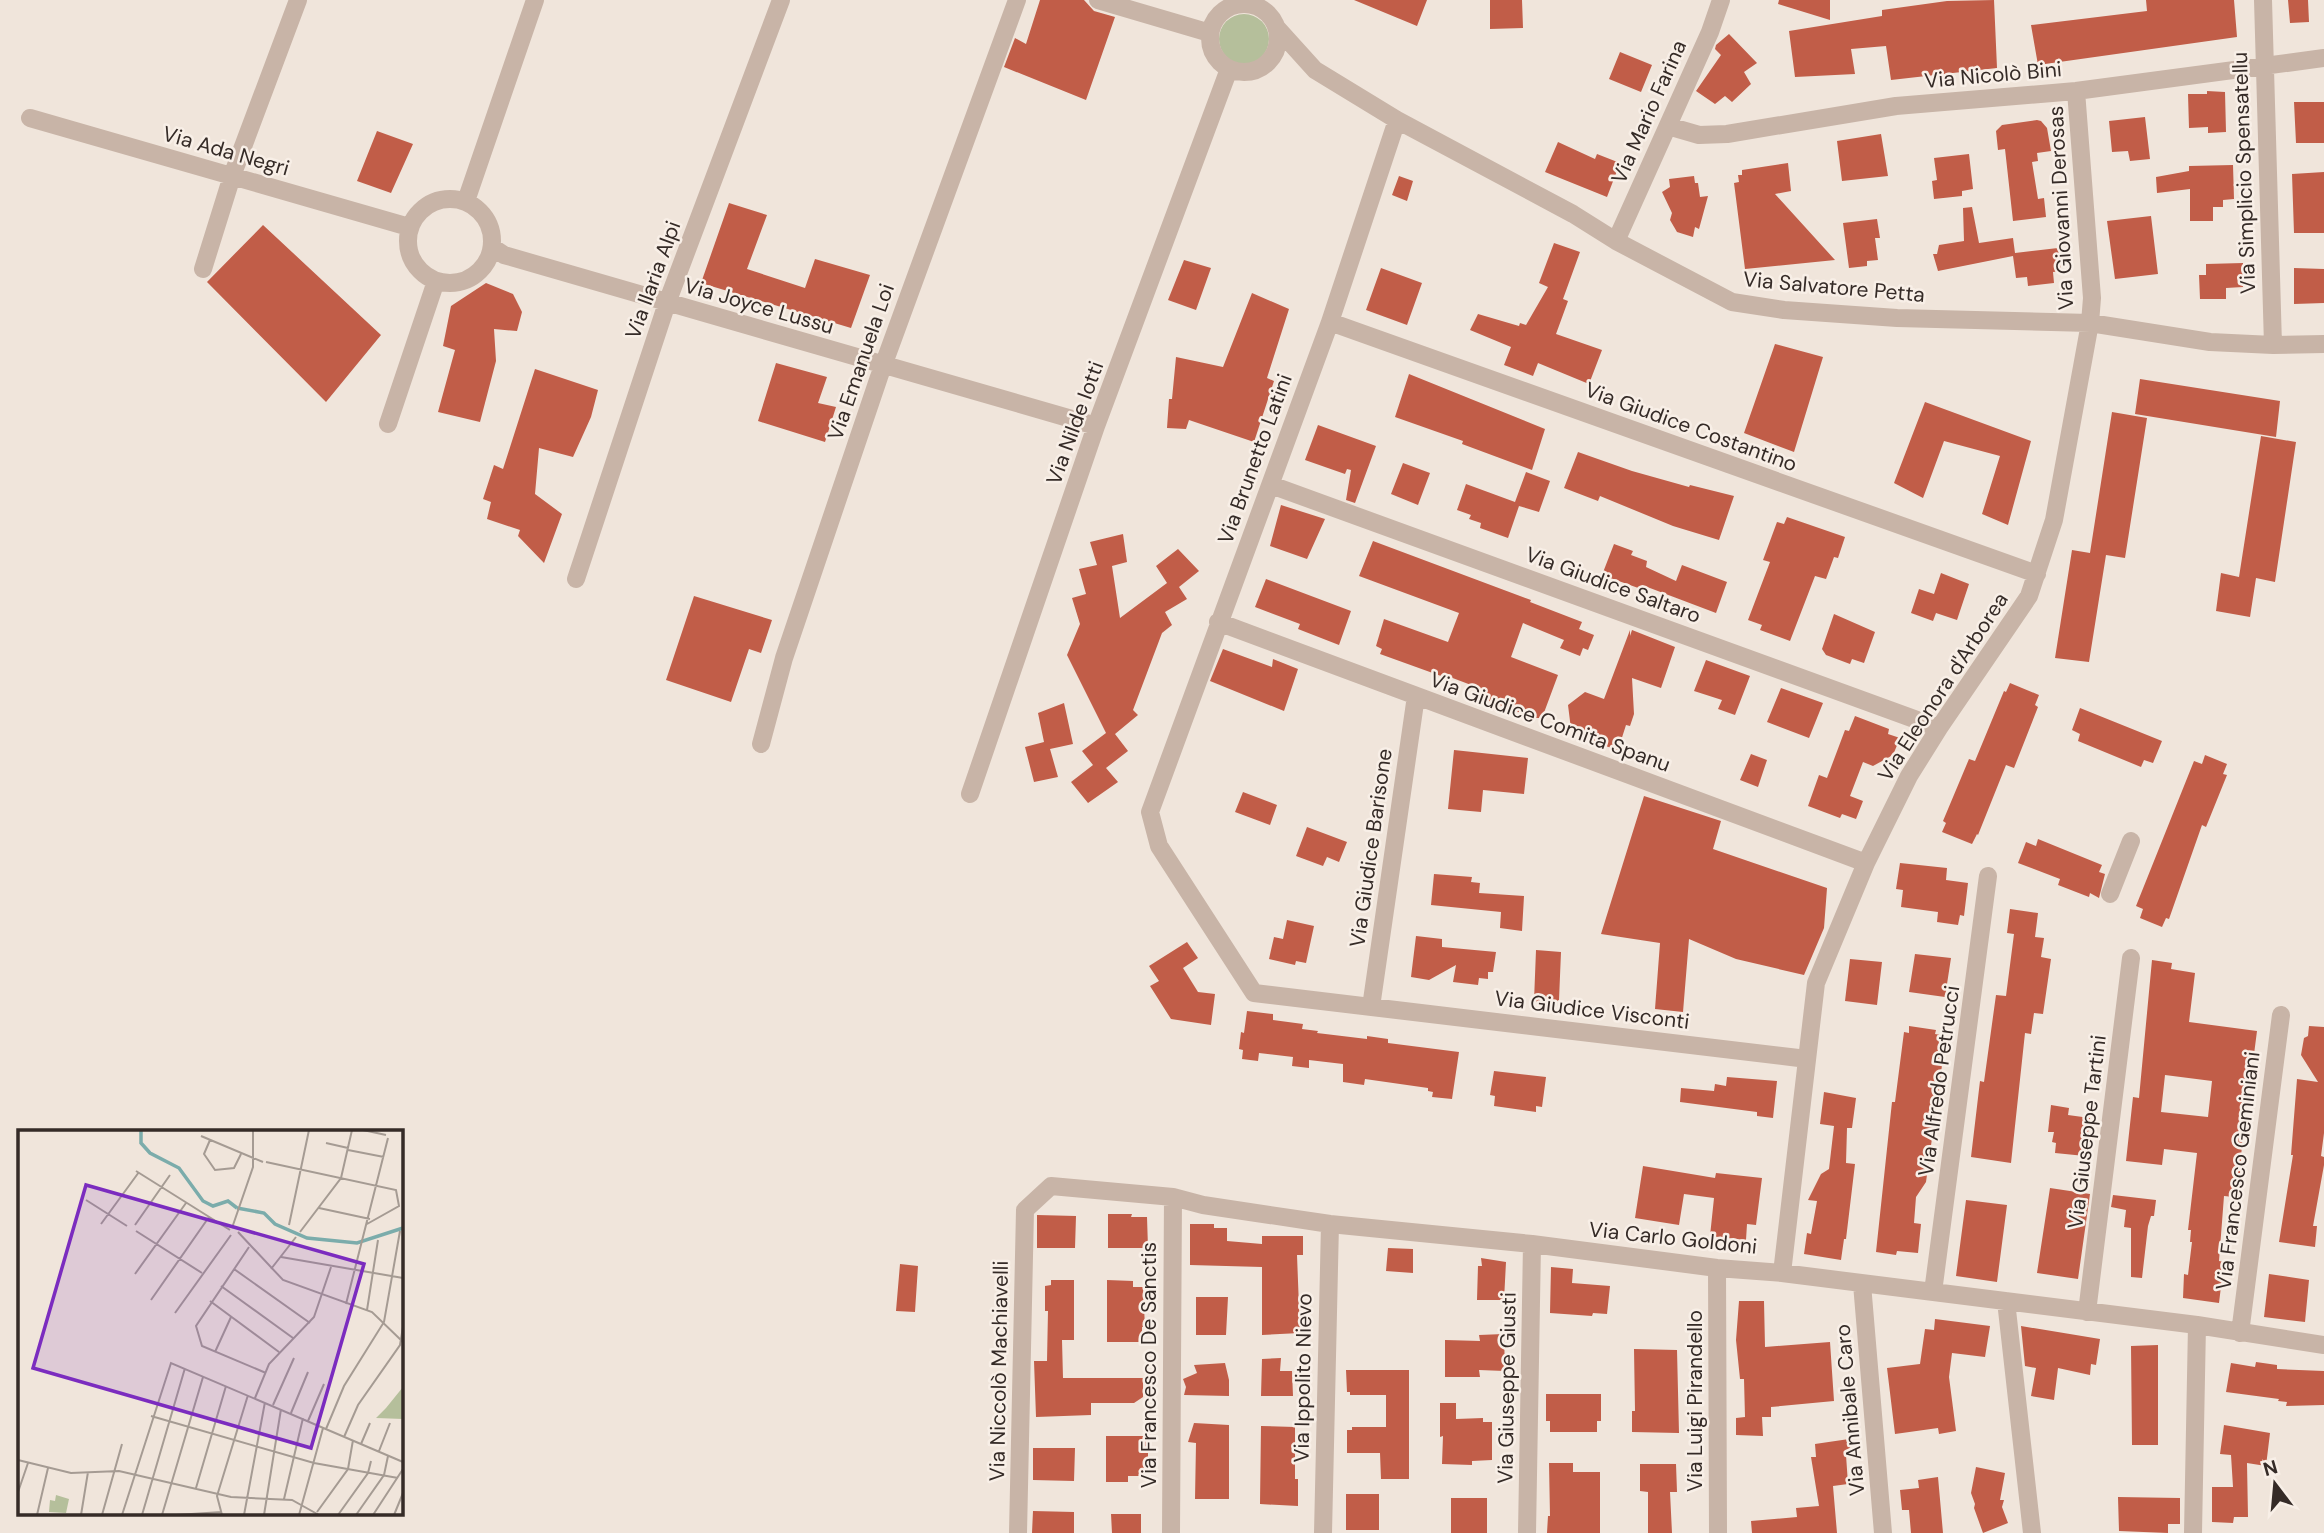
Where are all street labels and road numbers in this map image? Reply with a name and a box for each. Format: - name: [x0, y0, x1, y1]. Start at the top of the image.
- street label: Via Mario Farina: [1605, 36, 1693, 188]
- street label: Via Simplicio Spensatellu: [2226, 51, 2262, 295]
- street label: Via Nicolò Bini: [1923, 55, 2063, 95]
- street label: Via Giovanni Derosas: [2042, 105, 2080, 311]
- street label: Via Ada Negri: [159, 120, 293, 182]
- street label: Via Ilaria Alpi: [619, 217, 687, 343]
- street label: Via Salvatore Petta: [1742, 265, 1926, 309]
- street label: Via Joyce Lussu: [681, 271, 837, 341]
- street label: Via Emanuela Loi: [821, 280, 901, 444]
- street label: Via Nilde Iotti: [1040, 357, 1110, 489]
- street label: Via Brunetto Latini: [1211, 370, 1299, 548]
- street label: Via Giudice Costantino: [1581, 376, 1801, 478]
- street label: Via Giudice Saltaro: [1521, 540, 1705, 630]
- street label: Via Eleonora d'Arborea: [1871, 587, 2015, 787]
- street label: Via Giudice Comita Spanu: [1426, 665, 1674, 779]
- street label: Via Giudice Barisone: [1343, 747, 1399, 949]
- street label: Via Giudice Visconti: [1493, 984, 1691, 1036]
- street label: Via Alfredo Petrucci: [1912, 984, 1966, 1178]
- street label: Via Giuseppe Tartini: [2061, 1033, 2113, 1231]
- street label: Via Francesco Geminiani: [2209, 1050, 2267, 1292]
- street label: Via Carlo Goldoni: [1588, 1215, 1758, 1261]
- street label: Via Francesco De Sanctis: [1135, 1242, 1163, 1488]
- street label: Via Niccolò Machiavelli: [983, 1260, 1015, 1482]
- street label: Via Giuseppe Giusti: [1491, 1292, 1523, 1484]
- street label: Via Ippolito Nievo: [1288, 1293, 1318, 1463]
- street label: Via Luigi Pirandello: [1681, 1310, 1709, 1492]
- street label: Via Annibale Caro: [1829, 1323, 1871, 1497]

